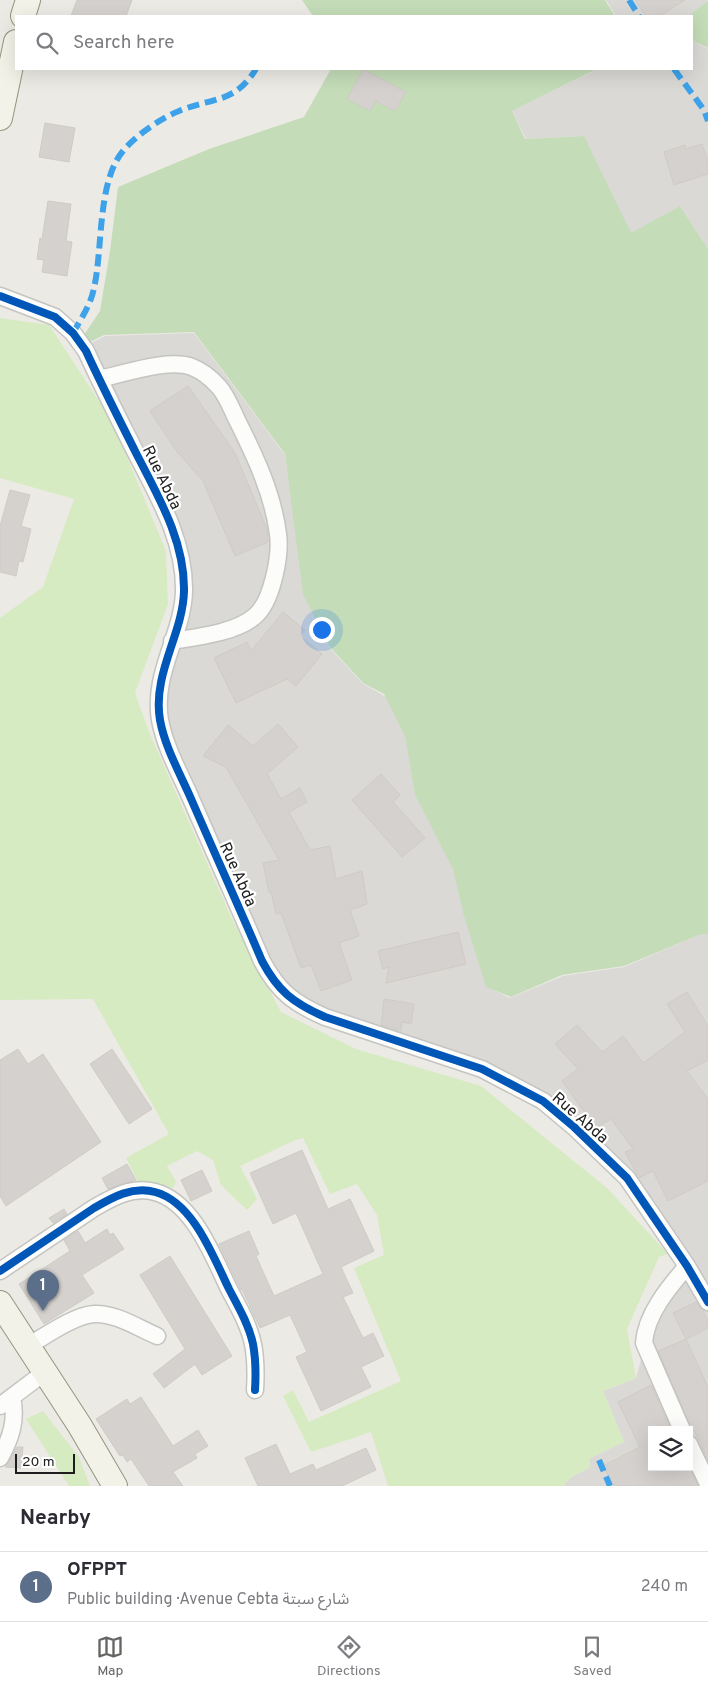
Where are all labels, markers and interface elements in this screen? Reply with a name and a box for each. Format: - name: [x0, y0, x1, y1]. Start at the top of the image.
- search box: [15, 15, 693, 70]
- icon: search: [33, 29, 61, 57]
- text: Search here: [73, 31, 175, 55]
- street label: Rue Abda: [137, 443, 185, 513]
- your location: [309, 617, 335, 643]
- street label: Rue Abda: [214, 839, 260, 910]
- street label: Rue Abda: [547, 1088, 612, 1149]
- pin: 1: [27, 1270, 59, 1311]
- map controls: [648, 1426, 693, 1471]
- button: layers: [648, 1426, 693, 1471]
- scale bar: [15, 1451, 75, 1474]
- text: 20 m: [22, 1454, 55, 1471]
- text: Nearby: [20, 1505, 91, 1532]
- text: OFPPT: [67, 1558, 127, 1582]
- text: 1: [33, 1577, 39, 1597]
- text: 240 m: [641, 1577, 688, 1597]
- text: Public building · Avenue Cebta شارع سبتة: [67, 1590, 349, 1610]
- tab: Map: [96, 1633, 124, 1680]
- tab: Directions: [317, 1633, 381, 1680]
- tab: Saved: [573, 1633, 612, 1680]

